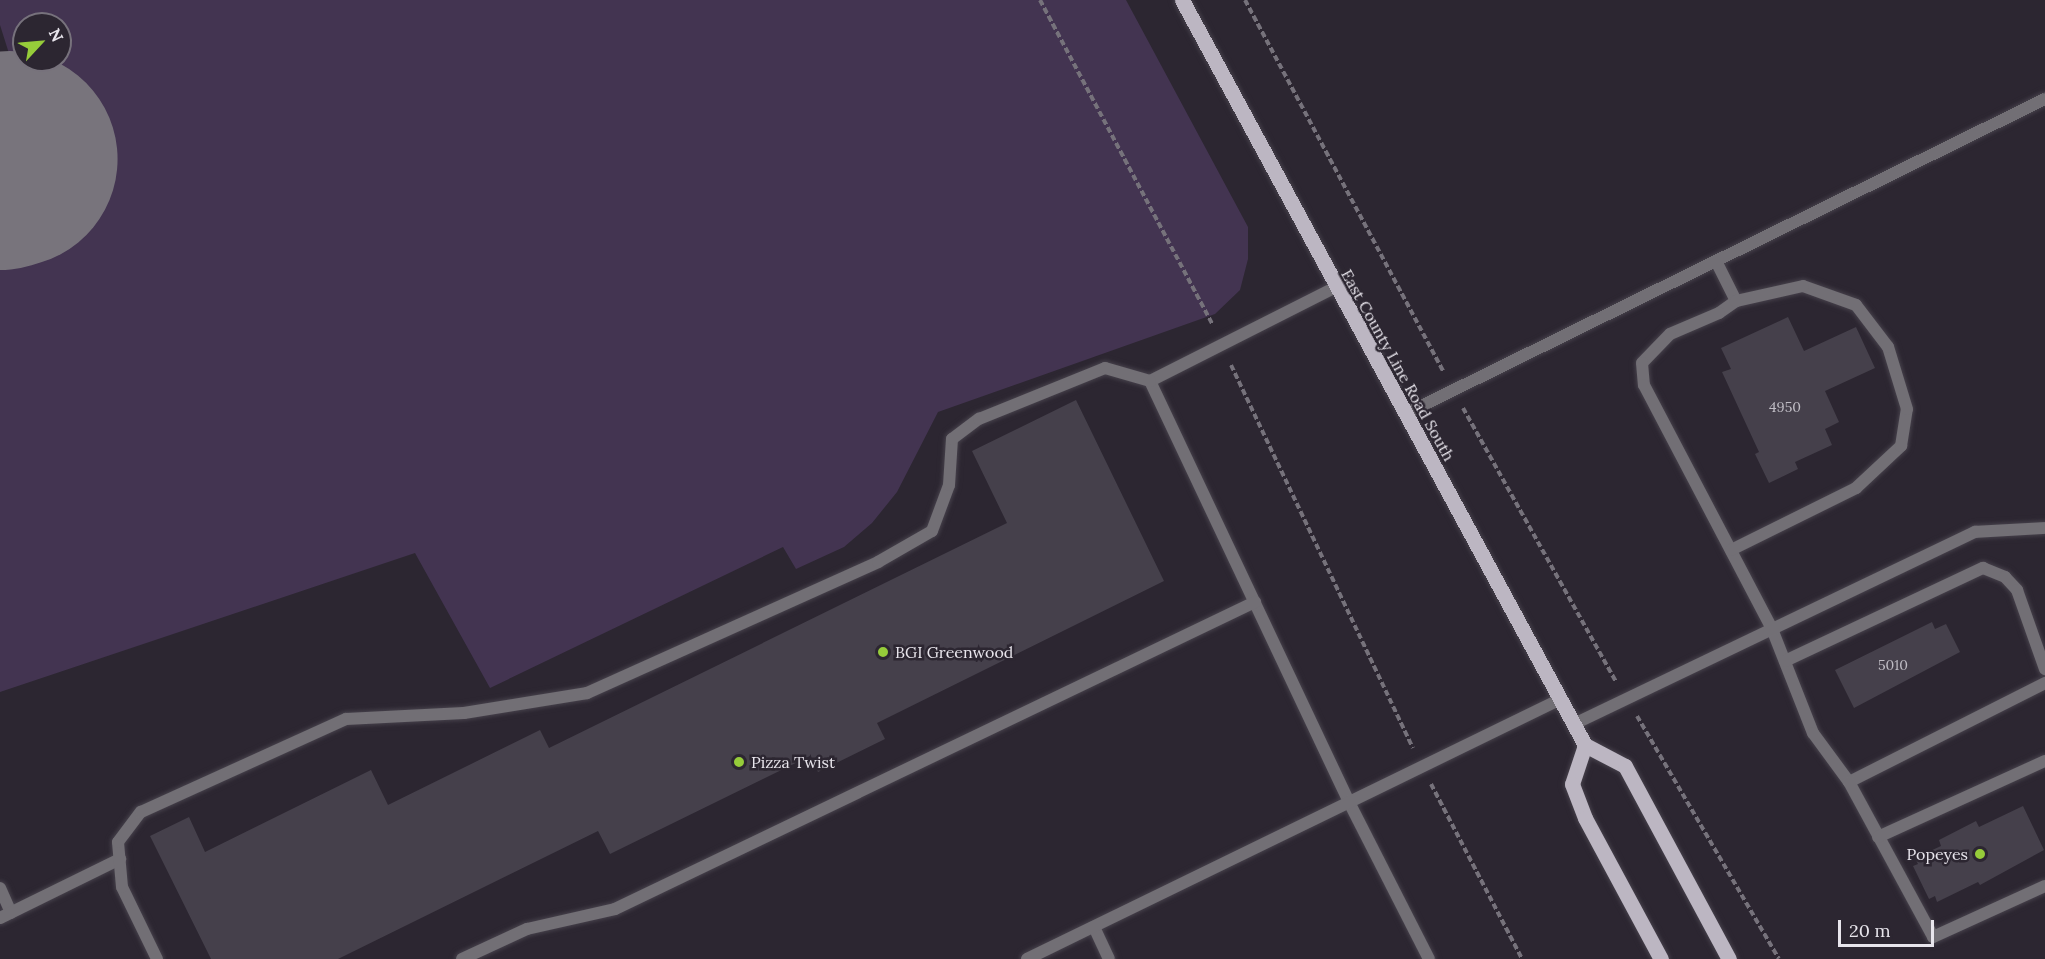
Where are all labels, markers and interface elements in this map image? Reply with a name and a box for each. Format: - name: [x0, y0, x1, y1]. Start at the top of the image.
- north arrow: [12, 12, 72, 72]
- text: N: [45, 25, 68, 45]
- street label: East County Line Road South: [1337, 266, 1459, 464]
- house number: 4950: [1769, 399, 1801, 415]
- place label: BGI Greenwood: [895, 642, 1013, 662]
- marker: BGI Greenwood: [876, 645, 890, 659]
- house number: 5010: [1878, 657, 1908, 673]
- place label: Pizza Twist: [751, 752, 835, 772]
- marker: Pizza Twist: [732, 755, 746, 769]
- place label: Popeyes: [1907, 844, 1968, 864]
- marker: Popeyes: [1973, 847, 1987, 861]
- scale bar: [1841, 908, 1937, 946]
- text: 20 m: [1849, 919, 1891, 942]

